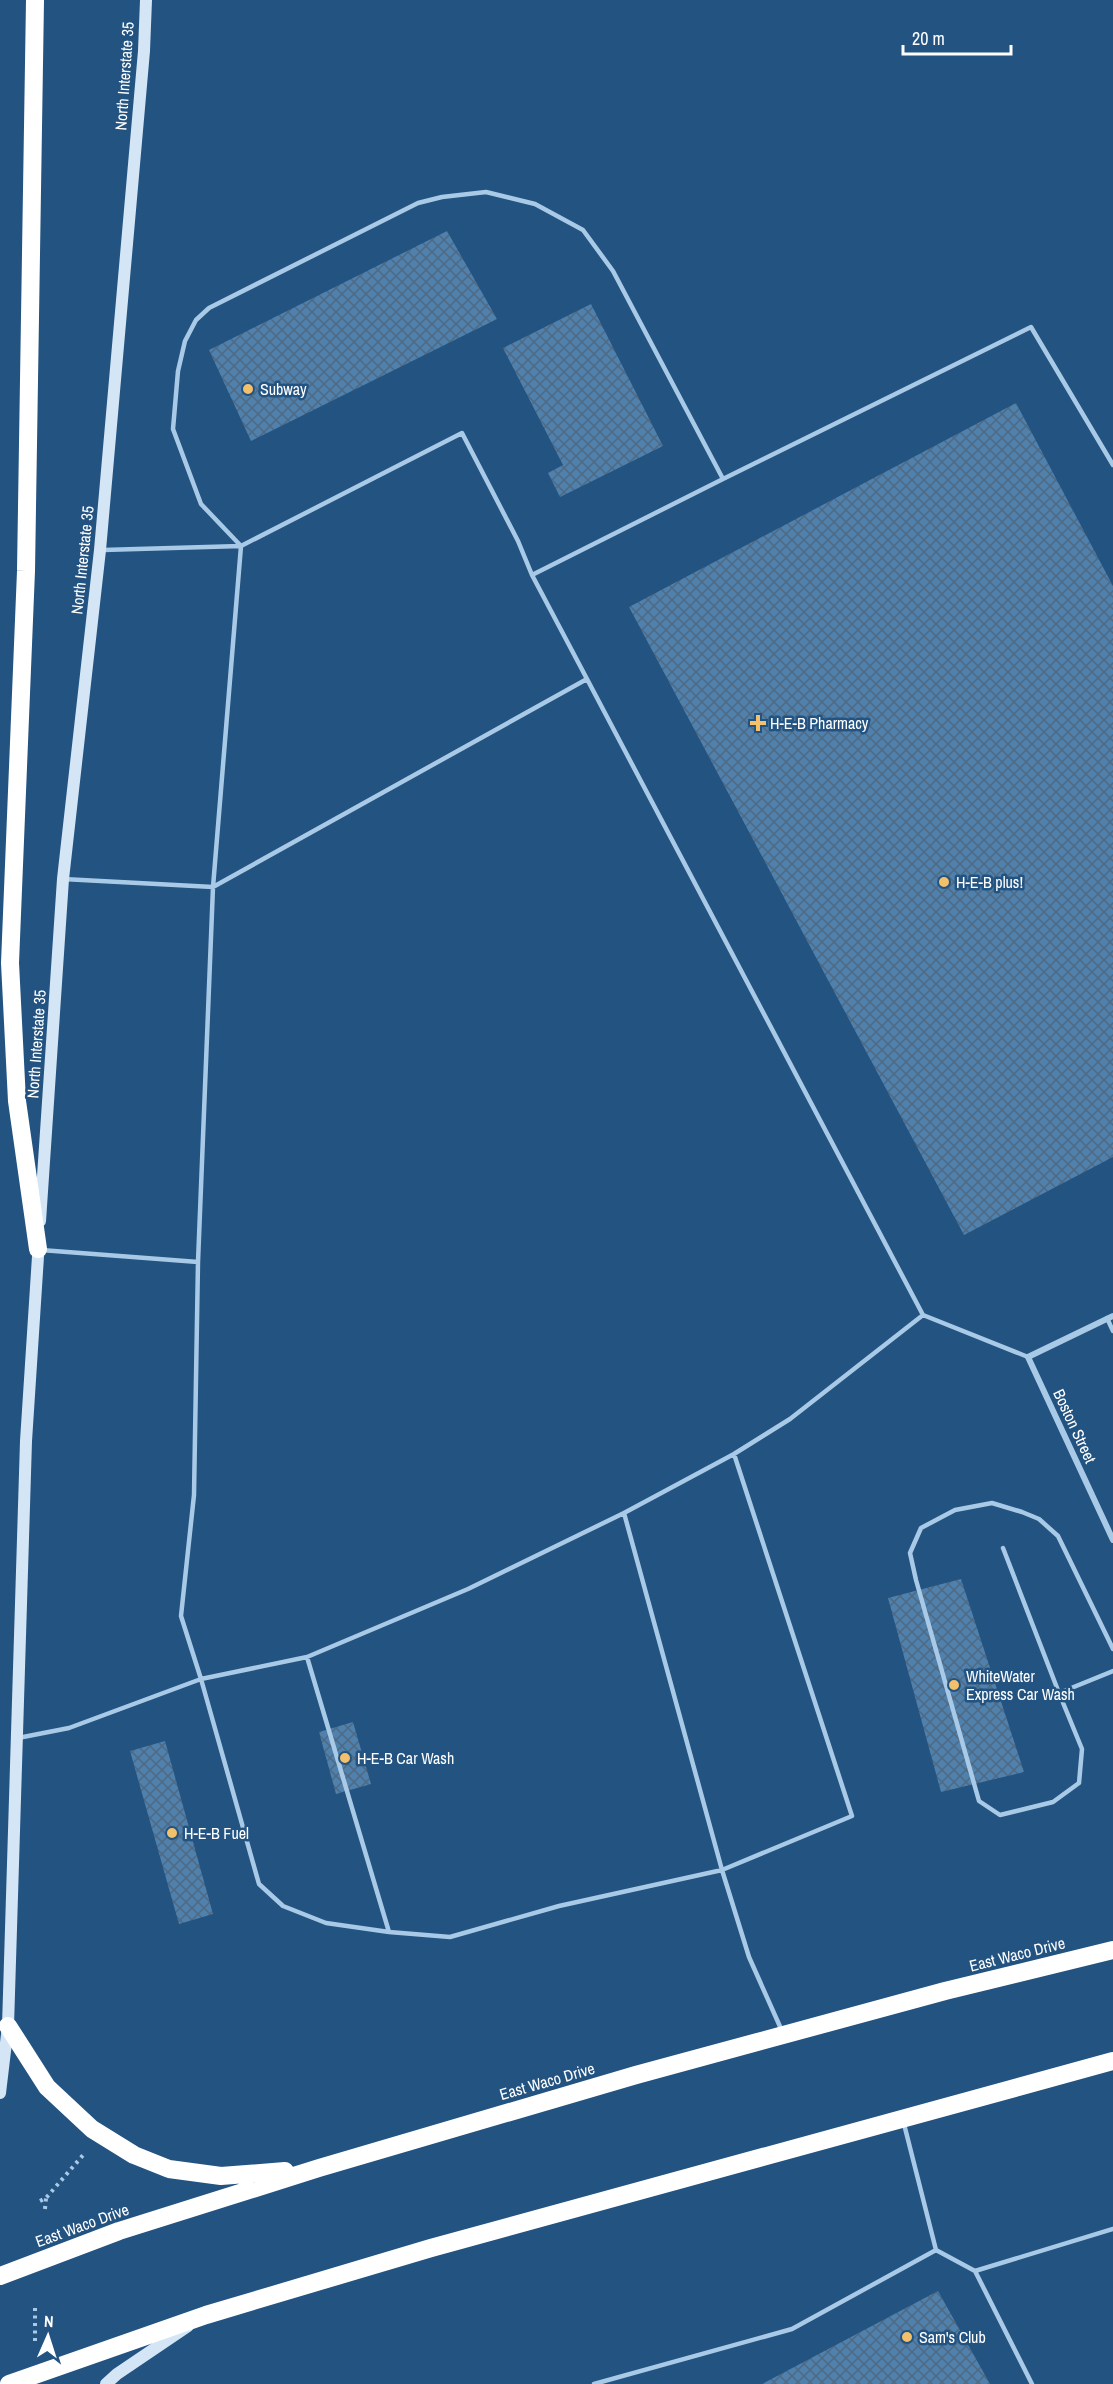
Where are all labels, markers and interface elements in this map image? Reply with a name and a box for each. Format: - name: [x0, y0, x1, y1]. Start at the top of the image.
- scale bar: [903, 18, 1011, 56]
- street label: North Interstate 35: [109, 21, 139, 131]
- text: 20 m: [912, 26, 945, 51]
- place label: Subway: [260, 378, 307, 400]
- marker: Subway: [241, 382, 255, 396]
- street label: North Interstate 35: [65, 505, 99, 615]
- place label: H-E-B Pharmacy: [770, 712, 869, 734]
- marker: H-E-B Pharmacy: [751, 716, 765, 730]
- place label: H-E-B plus!: [956, 871, 1023, 893]
- marker: H-E-B plus!: [937, 875, 951, 889]
- street label: North Interstate 35: [21, 989, 51, 1099]
- street label: Boston Street: [1048, 1385, 1102, 1467]
- place label: WhiteWater Express Car Wash: [966, 1665, 1075, 1705]
- marker: WhiteWater Express Car Wash: [947, 1678, 961, 1692]
- place label: H-E-B Car Wash: [357, 1747, 454, 1769]
- marker: H-E-B Car Wash: [338, 1751, 352, 1765]
- place label: H-E-B Fuel: [184, 1822, 249, 1844]
- marker: H-E-B Fuel: [165, 1826, 179, 1840]
- street label: East Waco Drive: [967, 1931, 1067, 1977]
- street label: East Waco Drive: [497, 2057, 597, 2105]
- street label: East Waco Drive: [32, 2198, 132, 2252]
- north arrow: [18, 2306, 78, 2366]
- text: N: [43, 2310, 54, 2332]
- place label: Sam's Club: [919, 2326, 986, 2348]
- marker: Sam's Club: [900, 2330, 914, 2344]

